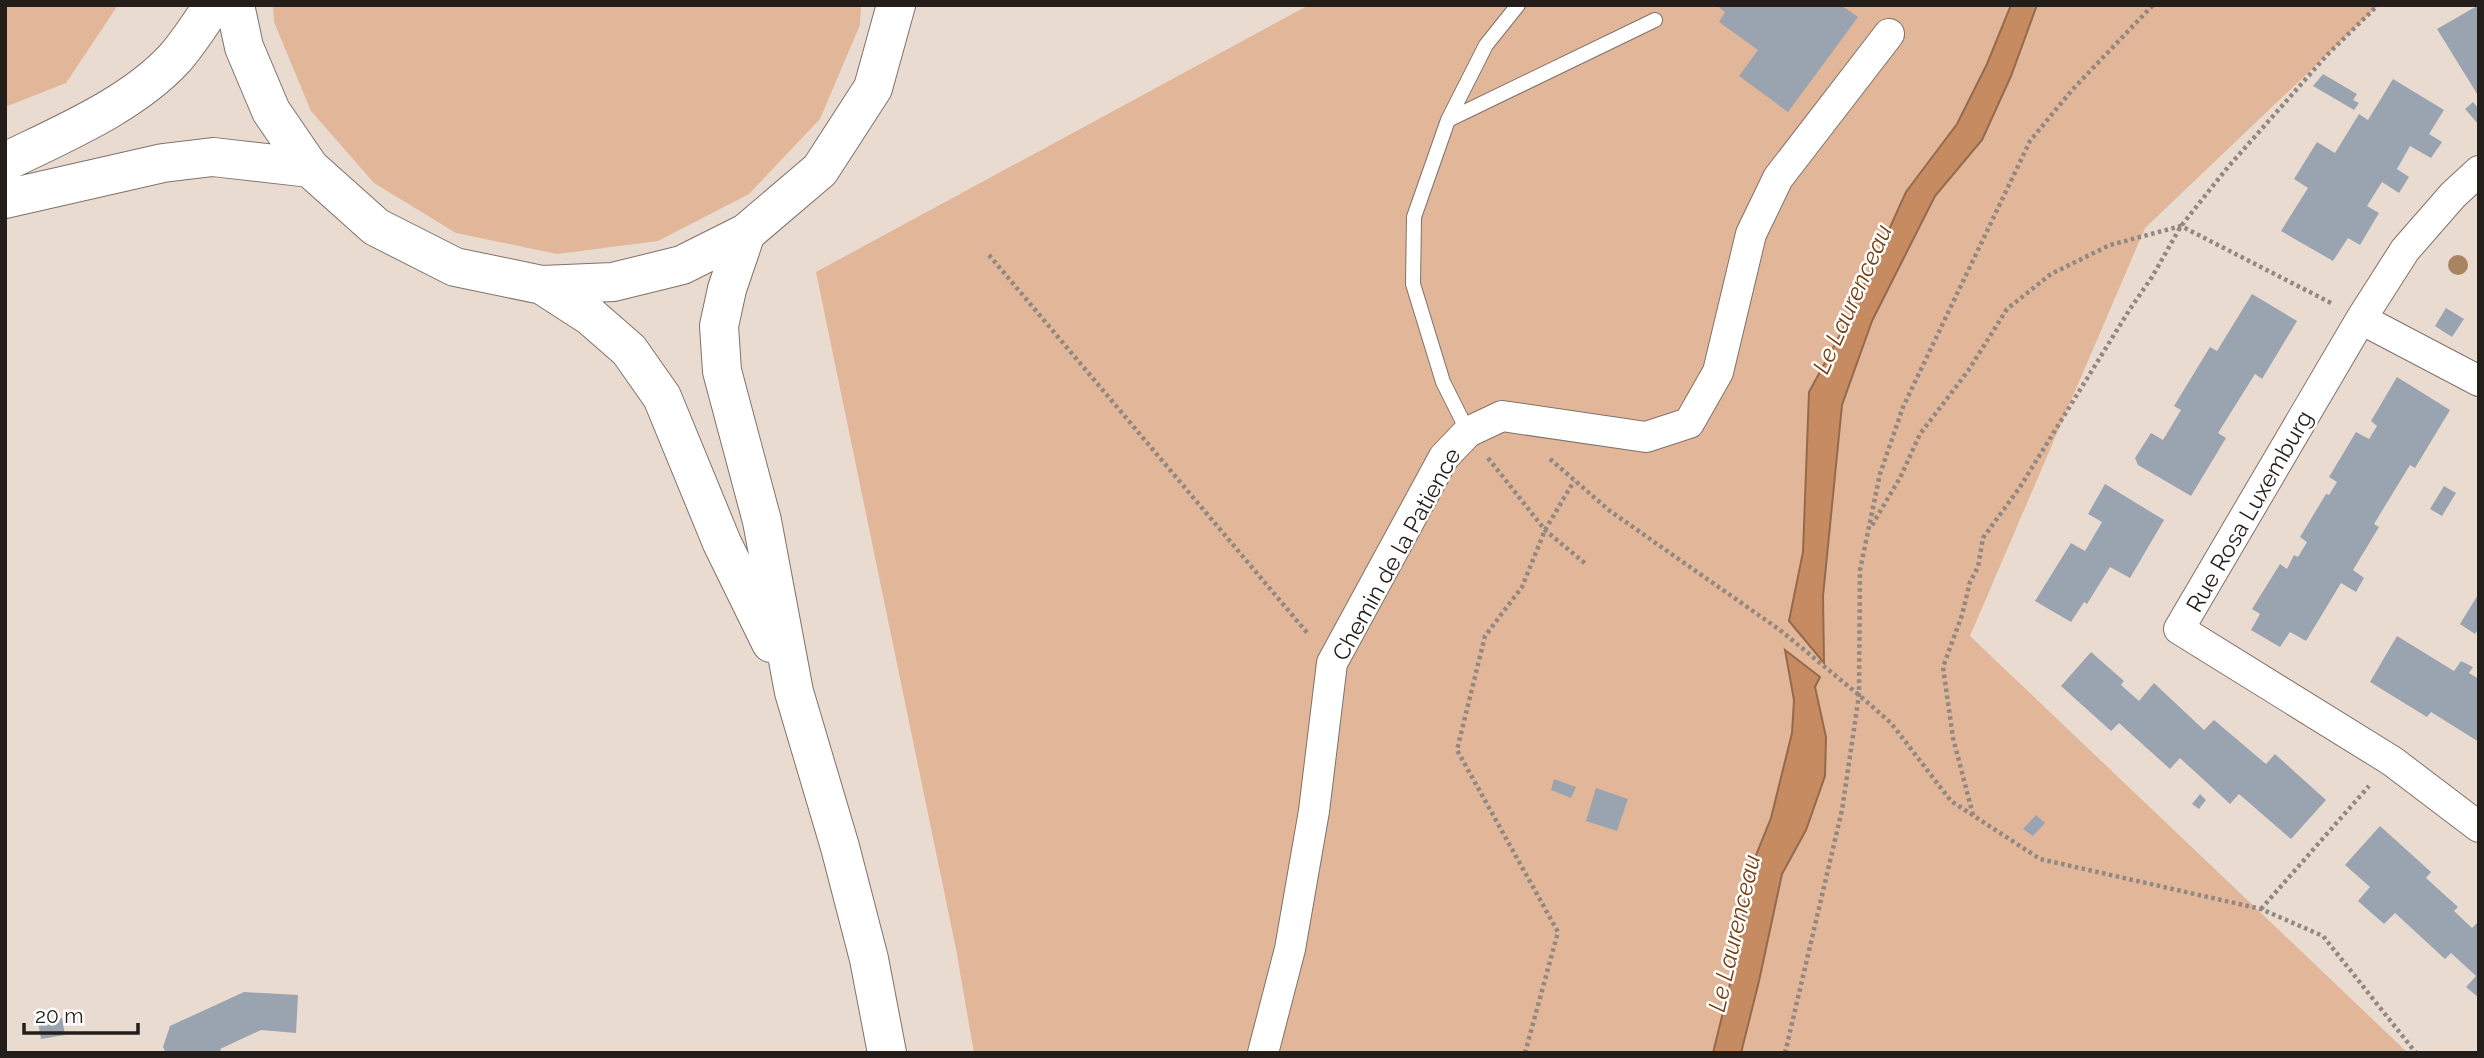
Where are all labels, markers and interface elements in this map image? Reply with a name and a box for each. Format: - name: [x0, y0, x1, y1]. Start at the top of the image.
- water label: Le Laurenceau: [1806, 220, 1898, 378]
- street label: Rue Rosa Luxemburg: [2180, 405, 2318, 617]
- street label: Chemin de la Patience: [1326, 443, 1466, 665]
- water label: Le Laurenceau: [1702, 852, 1766, 1014]
- scale bar: [24, 992, 138, 1036]
- text: 20 m: [35, 1003, 83, 1028]

